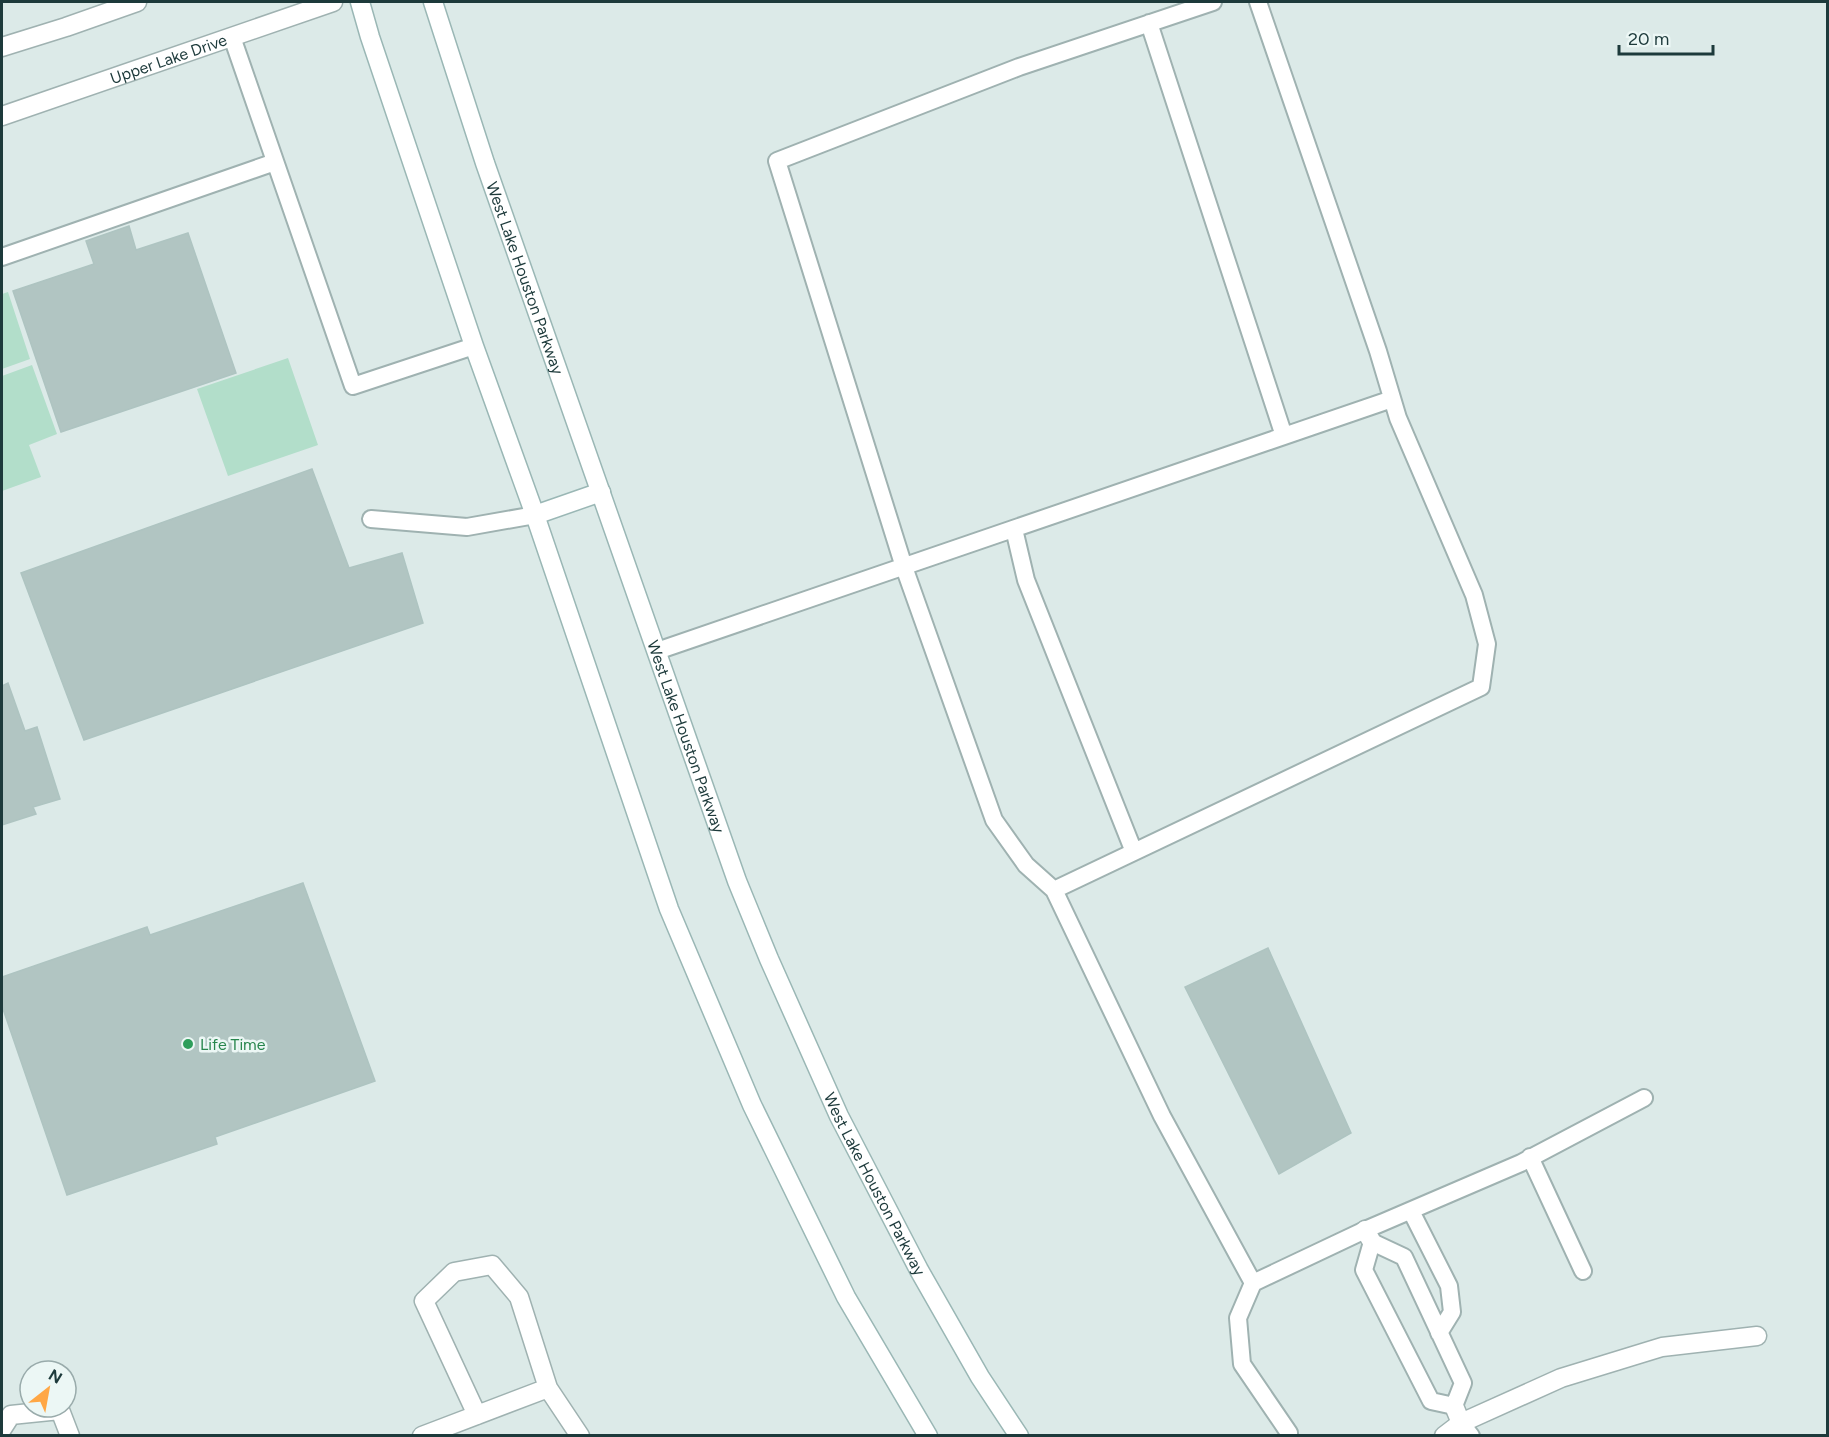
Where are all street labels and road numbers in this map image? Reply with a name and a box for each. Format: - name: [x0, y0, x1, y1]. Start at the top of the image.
- street label: Upper Lake Drive: [108, 30, 230, 88]
- street label: West Lake Houston Parkway: [482, 179, 568, 378]
- street label: West Lake Houston Parkway: [643, 638, 729, 836]
- street label: West Lake Houston Parkway: [820, 1090, 929, 1279]

